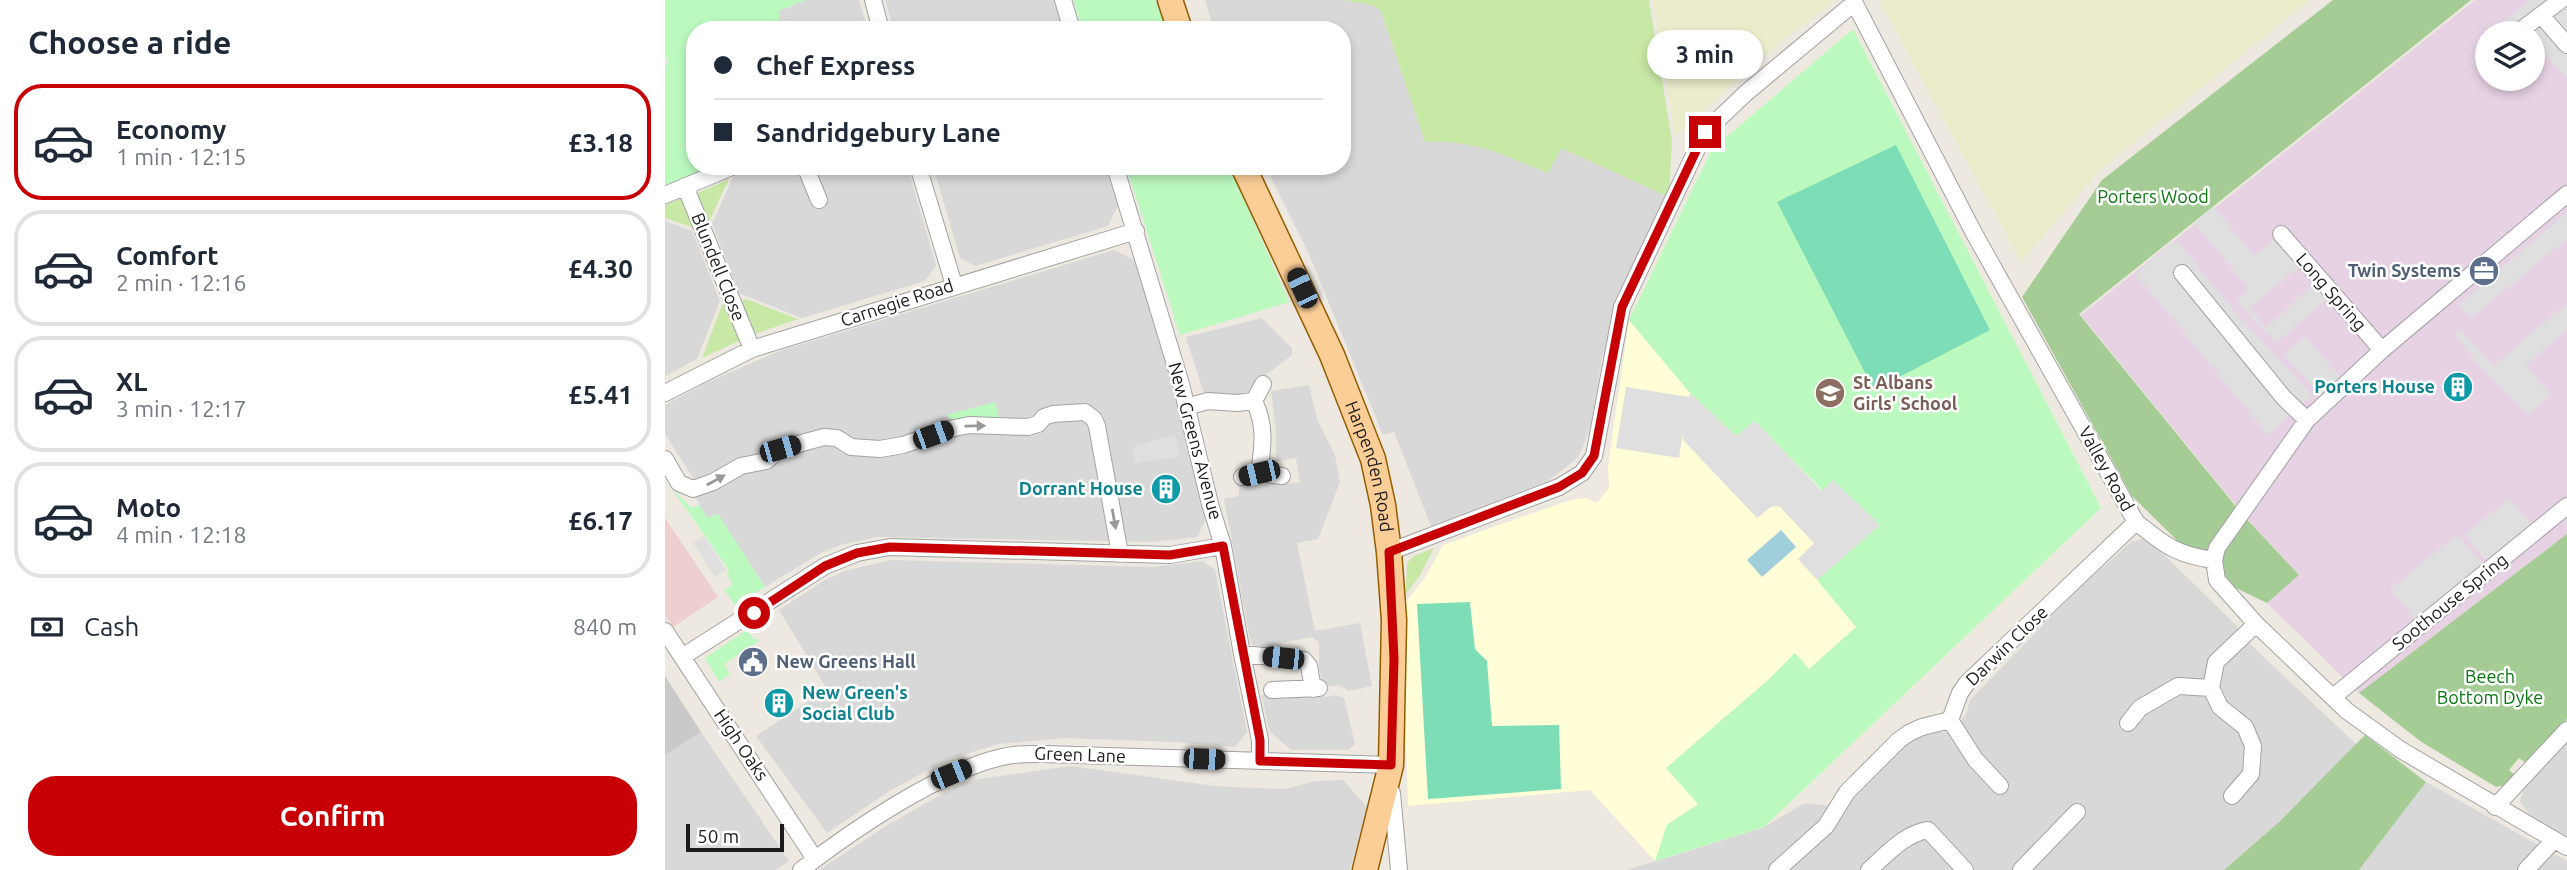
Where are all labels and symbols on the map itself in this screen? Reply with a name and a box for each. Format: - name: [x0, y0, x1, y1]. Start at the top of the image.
- callout: 3 min: [1647, 31, 1763, 80]
- route end: [1689, 116, 1721, 148]
- park label: Porters Wood: [2097, 186, 2209, 206]
- street label: Blundell Close: [688, 210, 750, 324]
- street label: Long Spring: [2293, 248, 2371, 334]
- office icon: Twin Systems: [2467, 254, 2501, 288]
- place label: Twin Systems: [2348, 260, 2461, 280]
- car: [1284, 265, 1321, 311]
- street label: Carnegie Road: [838, 274, 956, 330]
- street label: New Greens Avenue: [1165, 360, 1227, 522]
- building icon: Porters House: [2441, 370, 2475, 404]
- place label: St Albans Girls' School: [1853, 372, 1958, 413]
- school or university icon: St Albans Girls' School: [1813, 376, 1847, 410]
- place label: Porters House: [2314, 376, 2435, 396]
- street label: Harpenden Road: [1342, 398, 1397, 533]
- car: [910, 418, 957, 452]
- one-way arrow: [965, 420, 987, 432]
- street label: Valley Road: [2075, 423, 2138, 514]
- car: [757, 433, 804, 465]
- car: [1237, 458, 1282, 488]
- building icon: Dorrant House: [1149, 472, 1183, 506]
- one-way arrow: [706, 474, 726, 486]
- place label: Dorrant House: [1019, 478, 1143, 498]
- one-way arrow: [1108, 508, 1119, 530]
- street label: Soothouse Spring: [2388, 549, 2511, 654]
- route start: [738, 597, 770, 629]
- street label: Darwin Close: [1961, 601, 2051, 689]
- public building icon: New Greens Hall: [736, 645, 770, 679]
- car: [1262, 645, 1305, 671]
- place label: New Greens Hall: [776, 651, 916, 671]
- park label: Beech Bottom Dyke: [2437, 666, 2543, 707]
- place label: New Green's Social Club: [802, 682, 908, 723]
- building icon: New Green's Social Club: [762, 686, 796, 720]
- street label: High Oaks: [711, 705, 773, 784]
- street label: Green Lane: [1034, 742, 1126, 766]
- car: [1183, 748, 1226, 770]
- car: [928, 756, 975, 792]
- scale bar: [686, 821, 784, 853]

